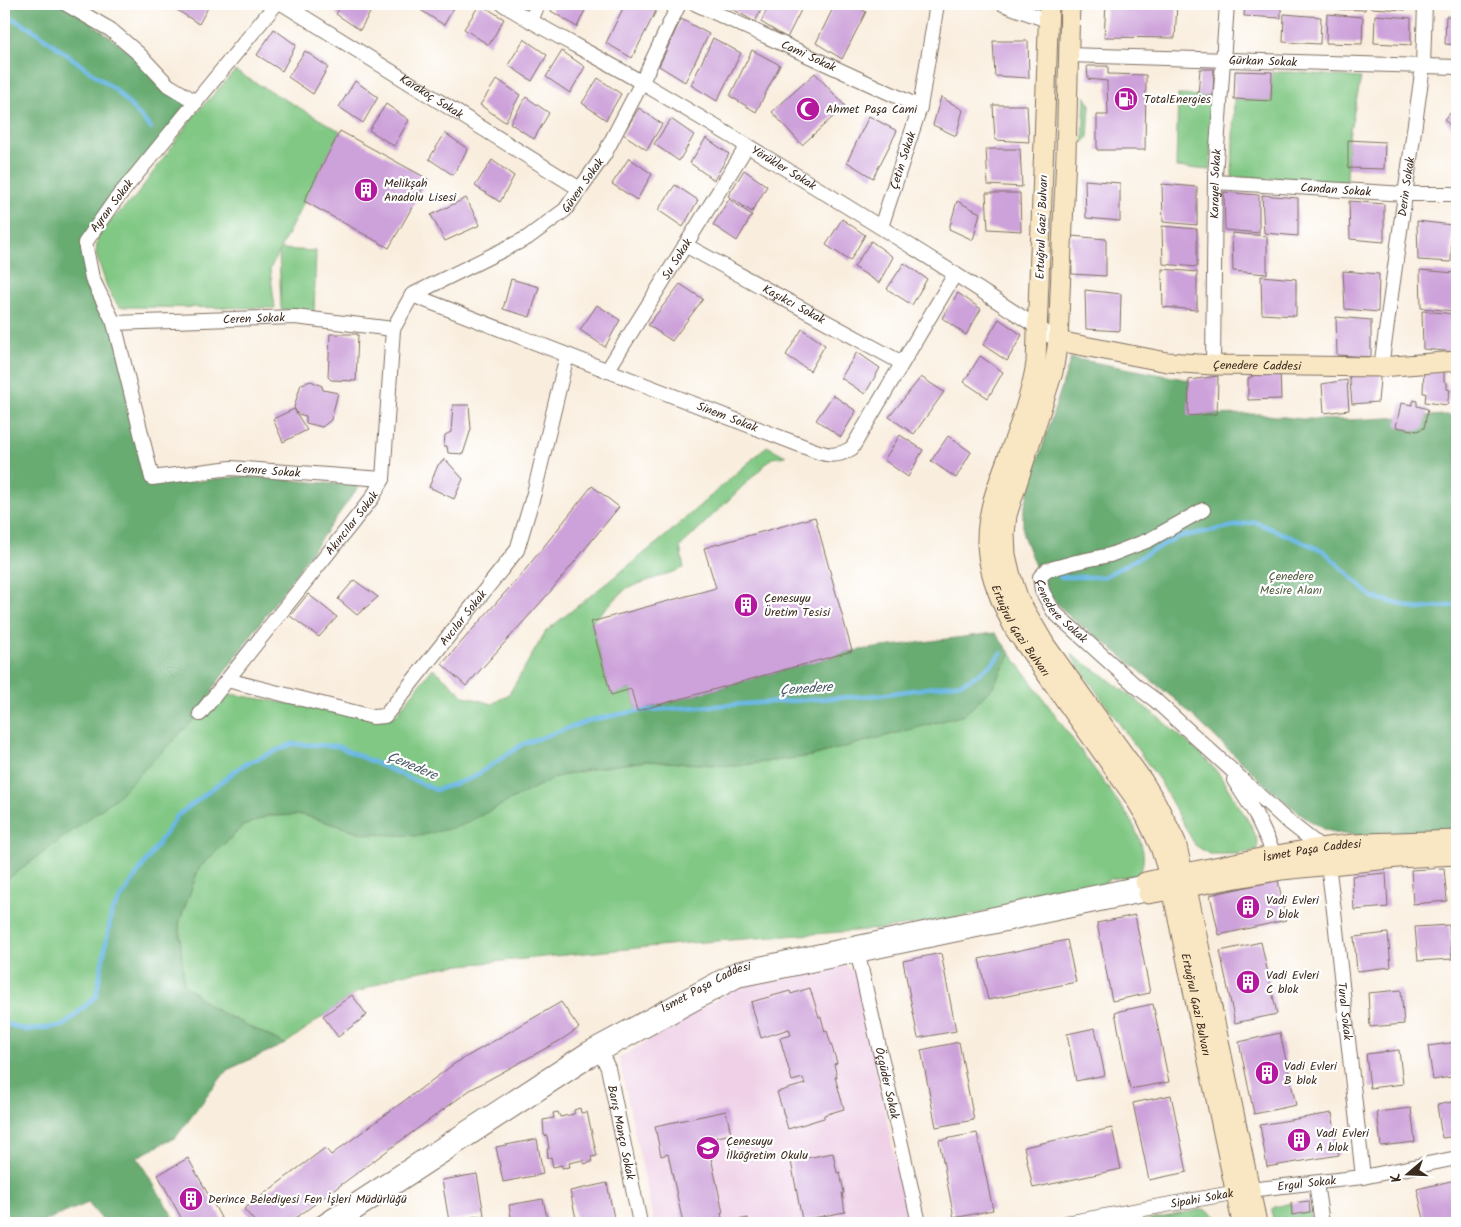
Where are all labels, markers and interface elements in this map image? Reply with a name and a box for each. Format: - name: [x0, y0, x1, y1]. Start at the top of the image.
- street label: Cami Sokak: [778, 35, 840, 77]
- street label: Gürkan Sokak: [1228, 50, 1298, 72]
- street label: Karakoç Sokak: [396, 69, 468, 124]
- fuel station icon: TotalEnergies: [1113, 86, 1139, 112]
- place label: TotalEnergies: [1144, 90, 1211, 109]
- mosque icon: Ahmet Paşa Cami: [795, 96, 821, 122]
- place label: Ahmet Paşa Cami: [826, 100, 918, 119]
- street label: Çetin Sokak: [884, 129, 921, 192]
- street label: Yörükler Sokak: [747, 140, 820, 195]
- street label: Karayel Sokak: [1205, 148, 1226, 219]
- street label: Güven Sokak: [556, 153, 609, 217]
- street label: Derin Sokak: [1393, 155, 1420, 218]
- place label: Melikşah Anadolu Lisesi: [384, 174, 457, 207]
- street label: Ertuğrul Gazi Bulvarı: [1031, 174, 1053, 280]
- street label: Ayran Sokak: [86, 175, 139, 237]
- building icon: Melikşah Anadolu Lisesi: [353, 177, 379, 203]
- street label: Candan Sokak: [1300, 178, 1372, 201]
- street label: Su Sokak: [657, 234, 697, 283]
- street label: Kaşıkcı Sokak: [759, 279, 829, 329]
- street label: Ceren Sokak: [223, 308, 286, 329]
- street label: Çenedere Caddesi: [1213, 355, 1302, 376]
- street label: Sinem Sokak: [694, 396, 761, 437]
- street label: Cemre Sokak: [235, 459, 301, 483]
- street label: Akıncılar Sokak: [321, 487, 384, 559]
- park label: Çenedere Mesire Alanı: [1260, 567, 1322, 600]
- street label: Çenedere Sokak: [1031, 578, 1092, 648]
- street label: Ertuğrul Gazi Bulvarı: [986, 582, 1055, 681]
- street label: Avcılar Sokak: [435, 585, 492, 650]
- place label: Çenesuyu Üretim Tesisi: [764, 589, 831, 622]
- building icon: Çenesuyu Üretim Tesisi: [733, 592, 759, 618]
- water label: Çenedere: [779, 676, 835, 702]
- water label: Çenedere: [383, 746, 442, 787]
- street label: İsmet Paşa Caddesi: [1261, 834, 1363, 867]
- place label: Vadi Evleri D blok: [1266, 891, 1320, 924]
- building icon: Vadi Evleri D blok: [1235, 894, 1261, 920]
- street label: Ertuğrul Gazi Bulvarı: [1176, 951, 1216, 1058]
- street label: İsmet Paşa Caddesi: [657, 956, 753, 1018]
- place label: Vadi Evleri C blok: [1266, 966, 1320, 999]
- building icon: Vadi Evleri C blok: [1235, 969, 1261, 995]
- street label: Tural Sokak: [1332, 981, 1358, 1042]
- street label: Öçgüder Sokak: [870, 1045, 905, 1121]
- place label: Vadi Evleri B blok: [1284, 1057, 1338, 1090]
- building icon: Vadi Evleri B blok: [1254, 1060, 1280, 1086]
- street label: Barış Manço Sokak: [602, 1083, 640, 1182]
- place label: Vadi Evleri A blok: [1316, 1124, 1370, 1157]
- building icon: Vadi Evleri A blok: [1286, 1127, 1312, 1153]
- place label: Çenesuyu İlköğretim Okulu: [726, 1132, 808, 1165]
- school or university icon: Çenesuyu İlköğretim Okulu: [695, 1135, 721, 1161]
- north arrow: [1384, 1150, 1434, 1200]
- text: K: [1385, 1170, 1408, 1185]
- street label: Ergul Sokak: [1276, 1171, 1337, 1196]
- street label: Sipahi Sokak: [1169, 1183, 1235, 1213]
- building icon: Derince Belediyesi Fen İşleri Müdürlüğü: [178, 1186, 204, 1212]
- place label: Derince Belediyesi Fen İşleri Müdürlüğü: [208, 1190, 407, 1209]

